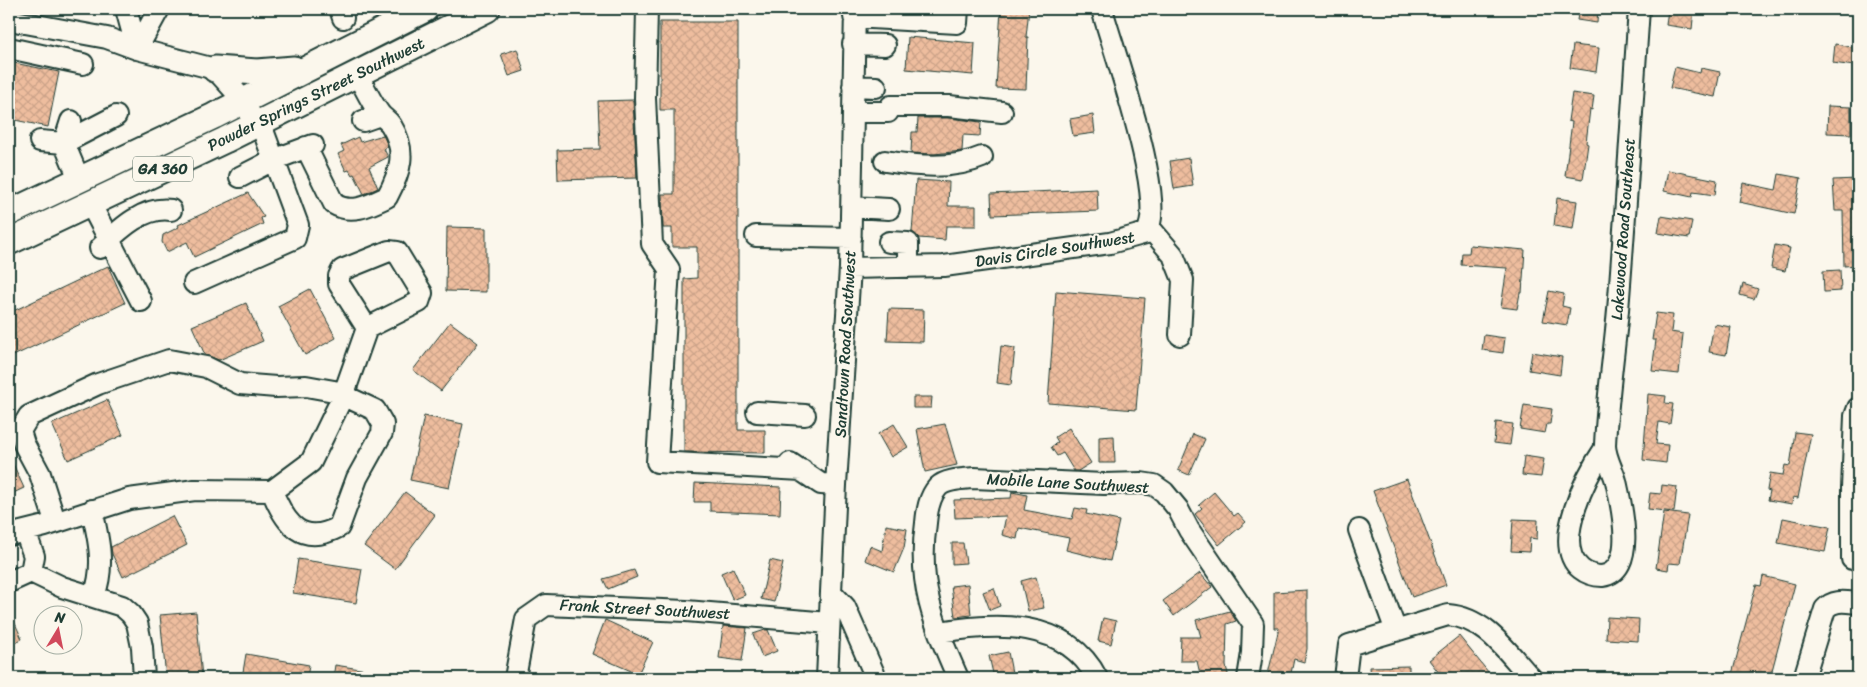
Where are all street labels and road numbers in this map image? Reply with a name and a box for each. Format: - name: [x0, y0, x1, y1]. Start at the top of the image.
- street label: Powder Springs Street Southwest: [202, 29, 430, 159]
- street label: Lakewood Road Southeast: [1602, 137, 1644, 321]
- road number: GA 360: [133, 156, 193, 182]
- street label: Davis Circle Southwest: [973, 222, 1137, 276]
- street label: Sandtown Road Southwest: [826, 250, 864, 438]
- street label: Mobile Lane Southwest: [986, 464, 1150, 502]
- street label: Frank Street Southwest: [559, 590, 731, 628]

